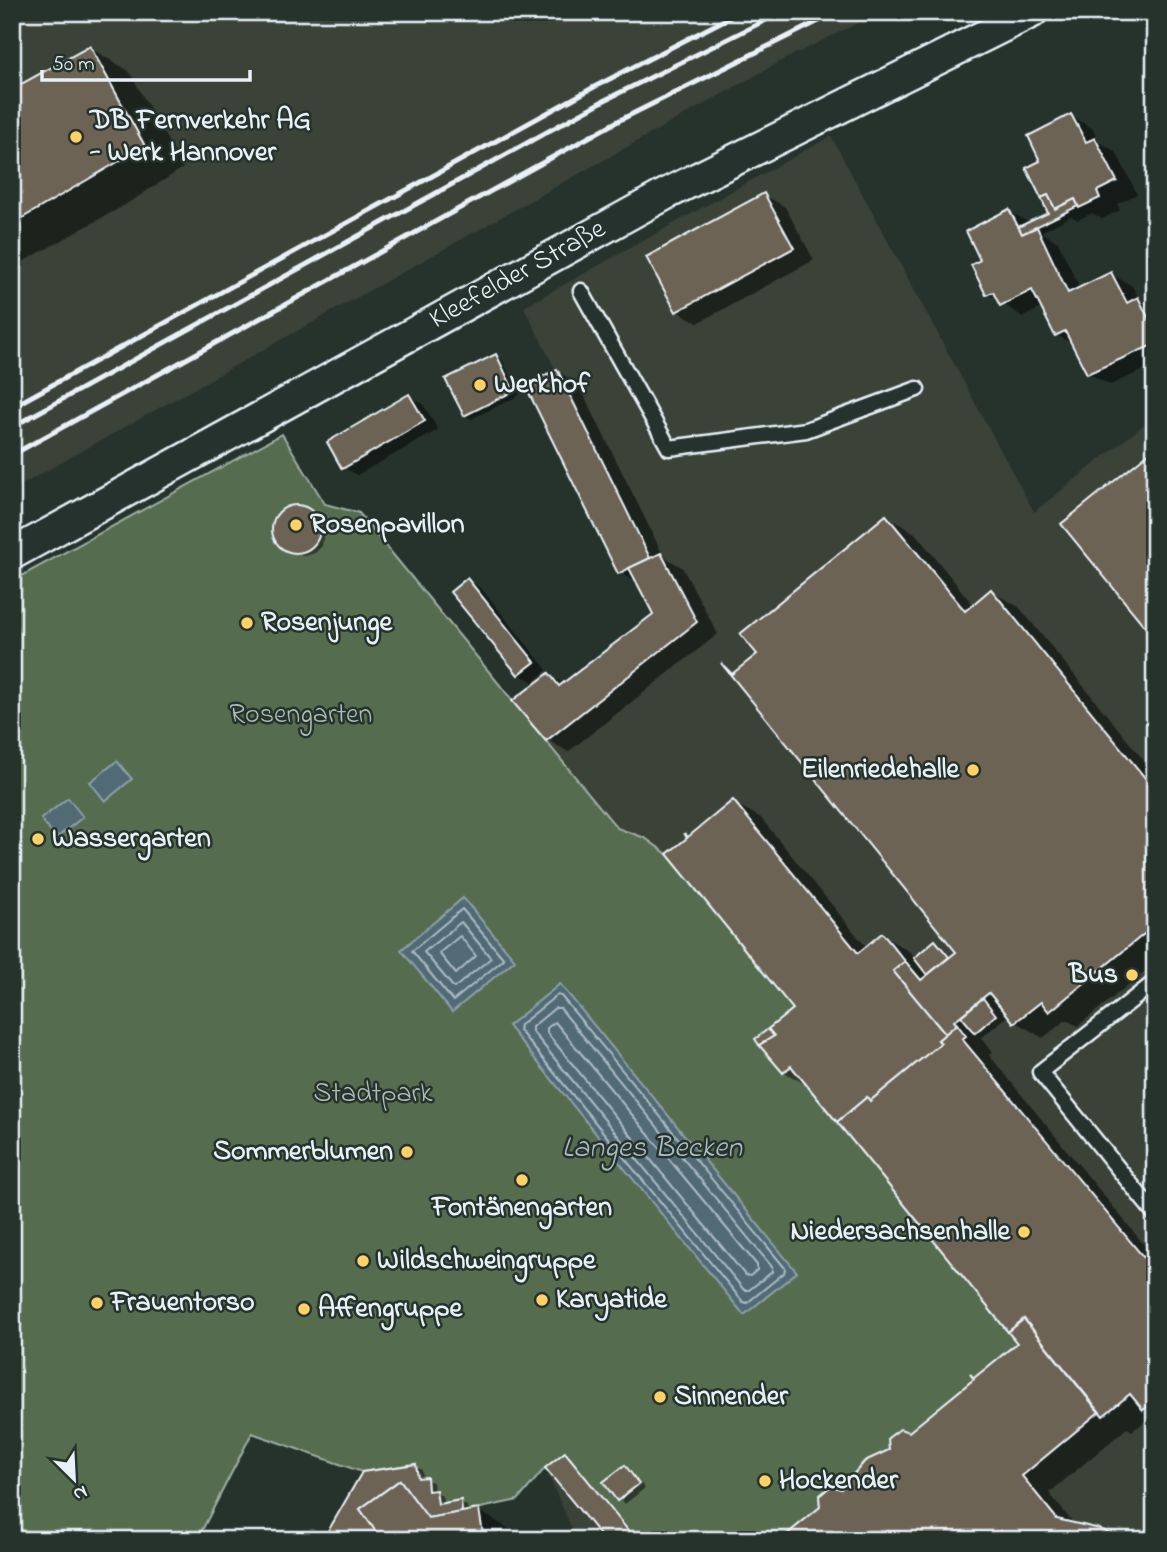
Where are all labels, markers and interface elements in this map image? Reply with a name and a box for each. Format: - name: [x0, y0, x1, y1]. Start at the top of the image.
- scale bar: [42, 38, 250, 82]
- text: 50 m: [52, 50, 95, 80]
- place label: DB Fernverkehr AG - Werk Hannover: [88, 101, 311, 174]
- marker: DB Fernverkehr AG - Werk Hannover: [68, 129, 84, 145]
- street label: Kleefelder Straße: [422, 209, 614, 340]
- place label: Werkhof: [494, 365, 591, 406]
- marker: Werkhof: [472, 377, 488, 393]
- place label: Rosenpavillon: [310, 505, 465, 546]
- marker: Rosenpavillon: [288, 517, 304, 533]
- place label: Rosenjunge: [261, 603, 394, 645]
- marker: Rosenjunge: [239, 615, 255, 631]
- park label: Rosengarten: [230, 695, 372, 736]
- place label: Eilenriedehalle: [801, 750, 960, 791]
- marker: Eilenriedehalle: [965, 762, 981, 778]
- place label: Wassergarten: [52, 819, 211, 861]
- marker: Wassergarten: [30, 831, 46, 847]
- place label: Bus: [1067, 955, 1118, 996]
- marker: Bus: [1124, 967, 1140, 983]
- park label: Stadtpark: [314, 1074, 433, 1115]
- water label: Langes Becken: [562, 1127, 743, 1171]
- place label: Sommerblumen: [213, 1132, 393, 1173]
- marker: Sommerblumen: [399, 1144, 415, 1160]
- marker: Fontänengarten: [514, 1172, 530, 1188]
- place label: Fontänengarten: [430, 1188, 612, 1230]
- place label: Niedersachsenhalle: [790, 1212, 1011, 1253]
- marker: Niedersachsenhalle: [1016, 1224, 1032, 1240]
- place label: Wildschweingruppe: [377, 1241, 597, 1283]
- marker: Wildschweingruppe: [355, 1253, 371, 1269]
- place label: Karyatide: [556, 1280, 668, 1321]
- place label: Frauentorso: [109, 1283, 254, 1324]
- place label: Affengruppe: [318, 1289, 463, 1331]
- marker: Karyatide: [534, 1292, 550, 1308]
- marker: Frauentorso: [89, 1295, 105, 1311]
- marker: Affengruppe: [296, 1301, 312, 1317]
- place label: Sinnender: [674, 1377, 789, 1418]
- marker: Sinnender: [652, 1389, 668, 1405]
- north arrow: [38, 1444, 108, 1514]
- place label: Hockender: [779, 1461, 899, 1502]
- marker: Hockender: [757, 1473, 773, 1489]
- text: N: [68, 1477, 91, 1507]

